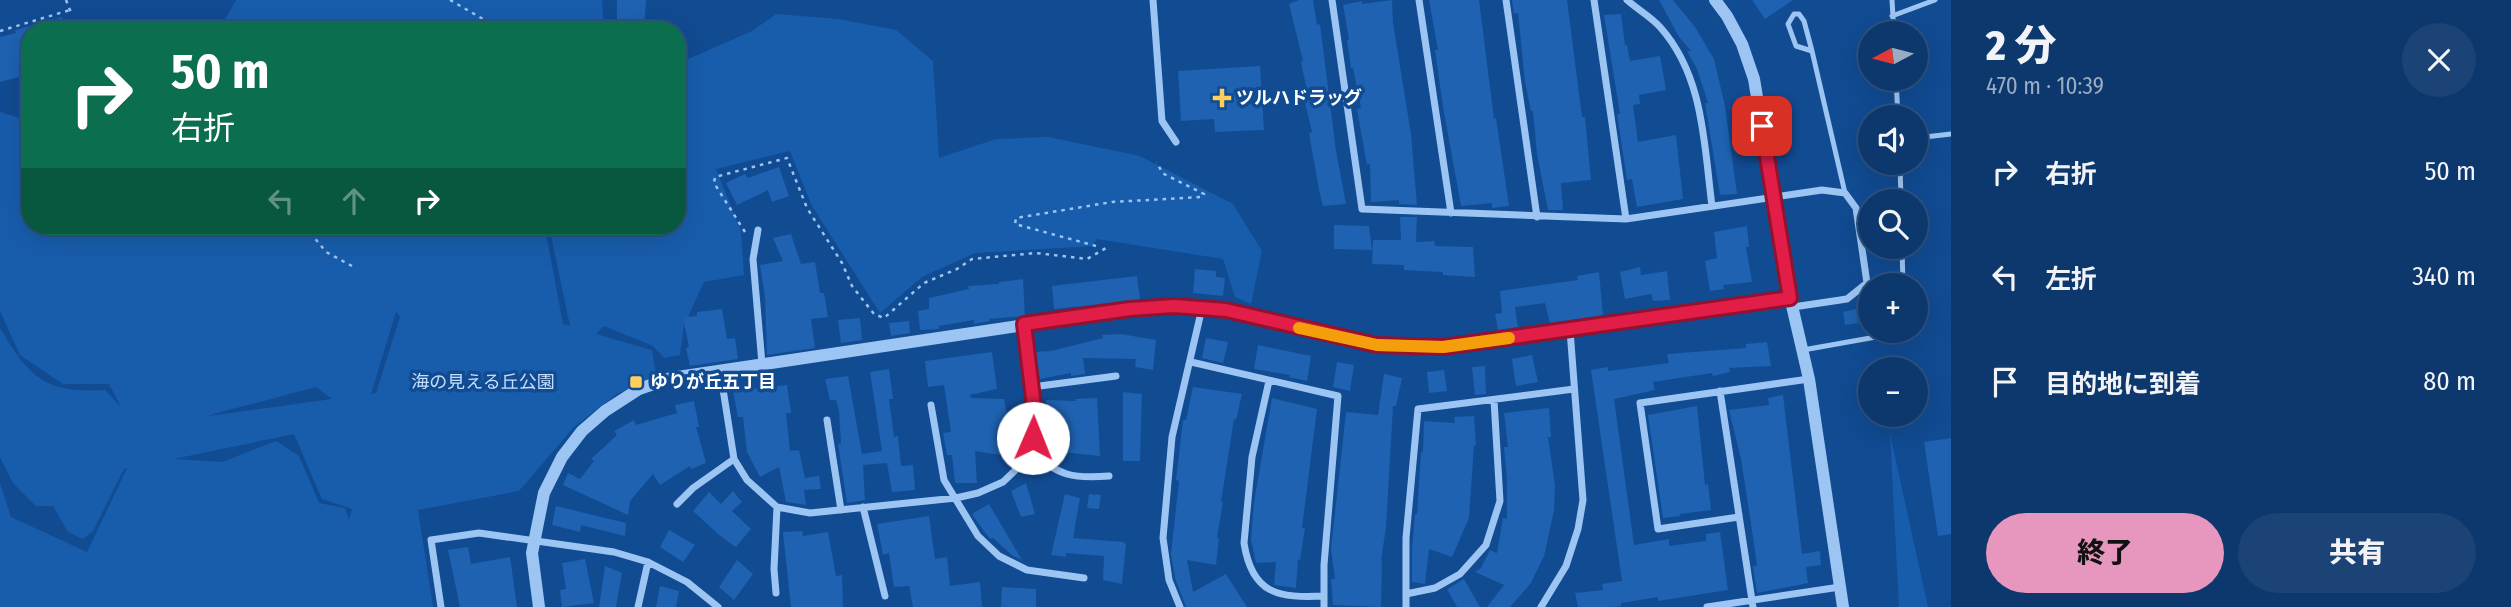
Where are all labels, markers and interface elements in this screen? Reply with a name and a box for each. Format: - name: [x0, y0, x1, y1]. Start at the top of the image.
- north arrow: [1858, 21, 1928, 91]
- map controls: [1858, 21, 1928, 427]
- text: 2 分: [1986, 21, 2056, 71]
- button: close: [2402, 23, 2476, 97]
- text: 50 m: [171, 42, 269, 101]
- icon: right: [56, 49, 147, 140]
- text: 470 m · 10:39: [1986, 72, 2104, 100]
- place label: ツルハドラッグ: [1236, 87, 1362, 109]
- marker: ツルハドラッグ: [1214, 90, 1230, 106]
- pin: [1732, 96, 1792, 156]
- button: sound: [1858, 105, 1928, 175]
- icon: arrive: [1743, 107, 1781, 145]
- text: 右折: [171, 109, 235, 147]
- icon: right: [1986, 153, 2024, 191]
- text: 50 m: [2424, 156, 2476, 187]
- text: 右折: [2045, 159, 2097, 190]
- icon: left: [262, 182, 300, 220]
- icon: ahead: [335, 182, 373, 220]
- icon: right: [408, 182, 446, 220]
- button: search: [1858, 189, 1928, 259]
- icon: left: [1986, 258, 2024, 296]
- text: 340 m: [2412, 261, 2476, 292]
- text: 左折: [2045, 264, 2097, 295]
- button: +: [1858, 273, 1928, 343]
- button: −: [1858, 357, 1928, 427]
- icon: arrive: [1986, 363, 2024, 401]
- text: 80 m: [2423, 366, 2476, 397]
- text: 目的地に到着: [2045, 369, 2201, 400]
- park label: 海の見える丘公園: [411, 371, 555, 393]
- place label: ゆりが丘五丁目: [650, 371, 776, 393]
- marker: ゆりが丘五丁目: [628, 374, 644, 390]
- position arrow: [996, 401, 1070, 475]
- button: 終了: [1986, 513, 2224, 593]
- button: 共有: [2238, 513, 2476, 593]

